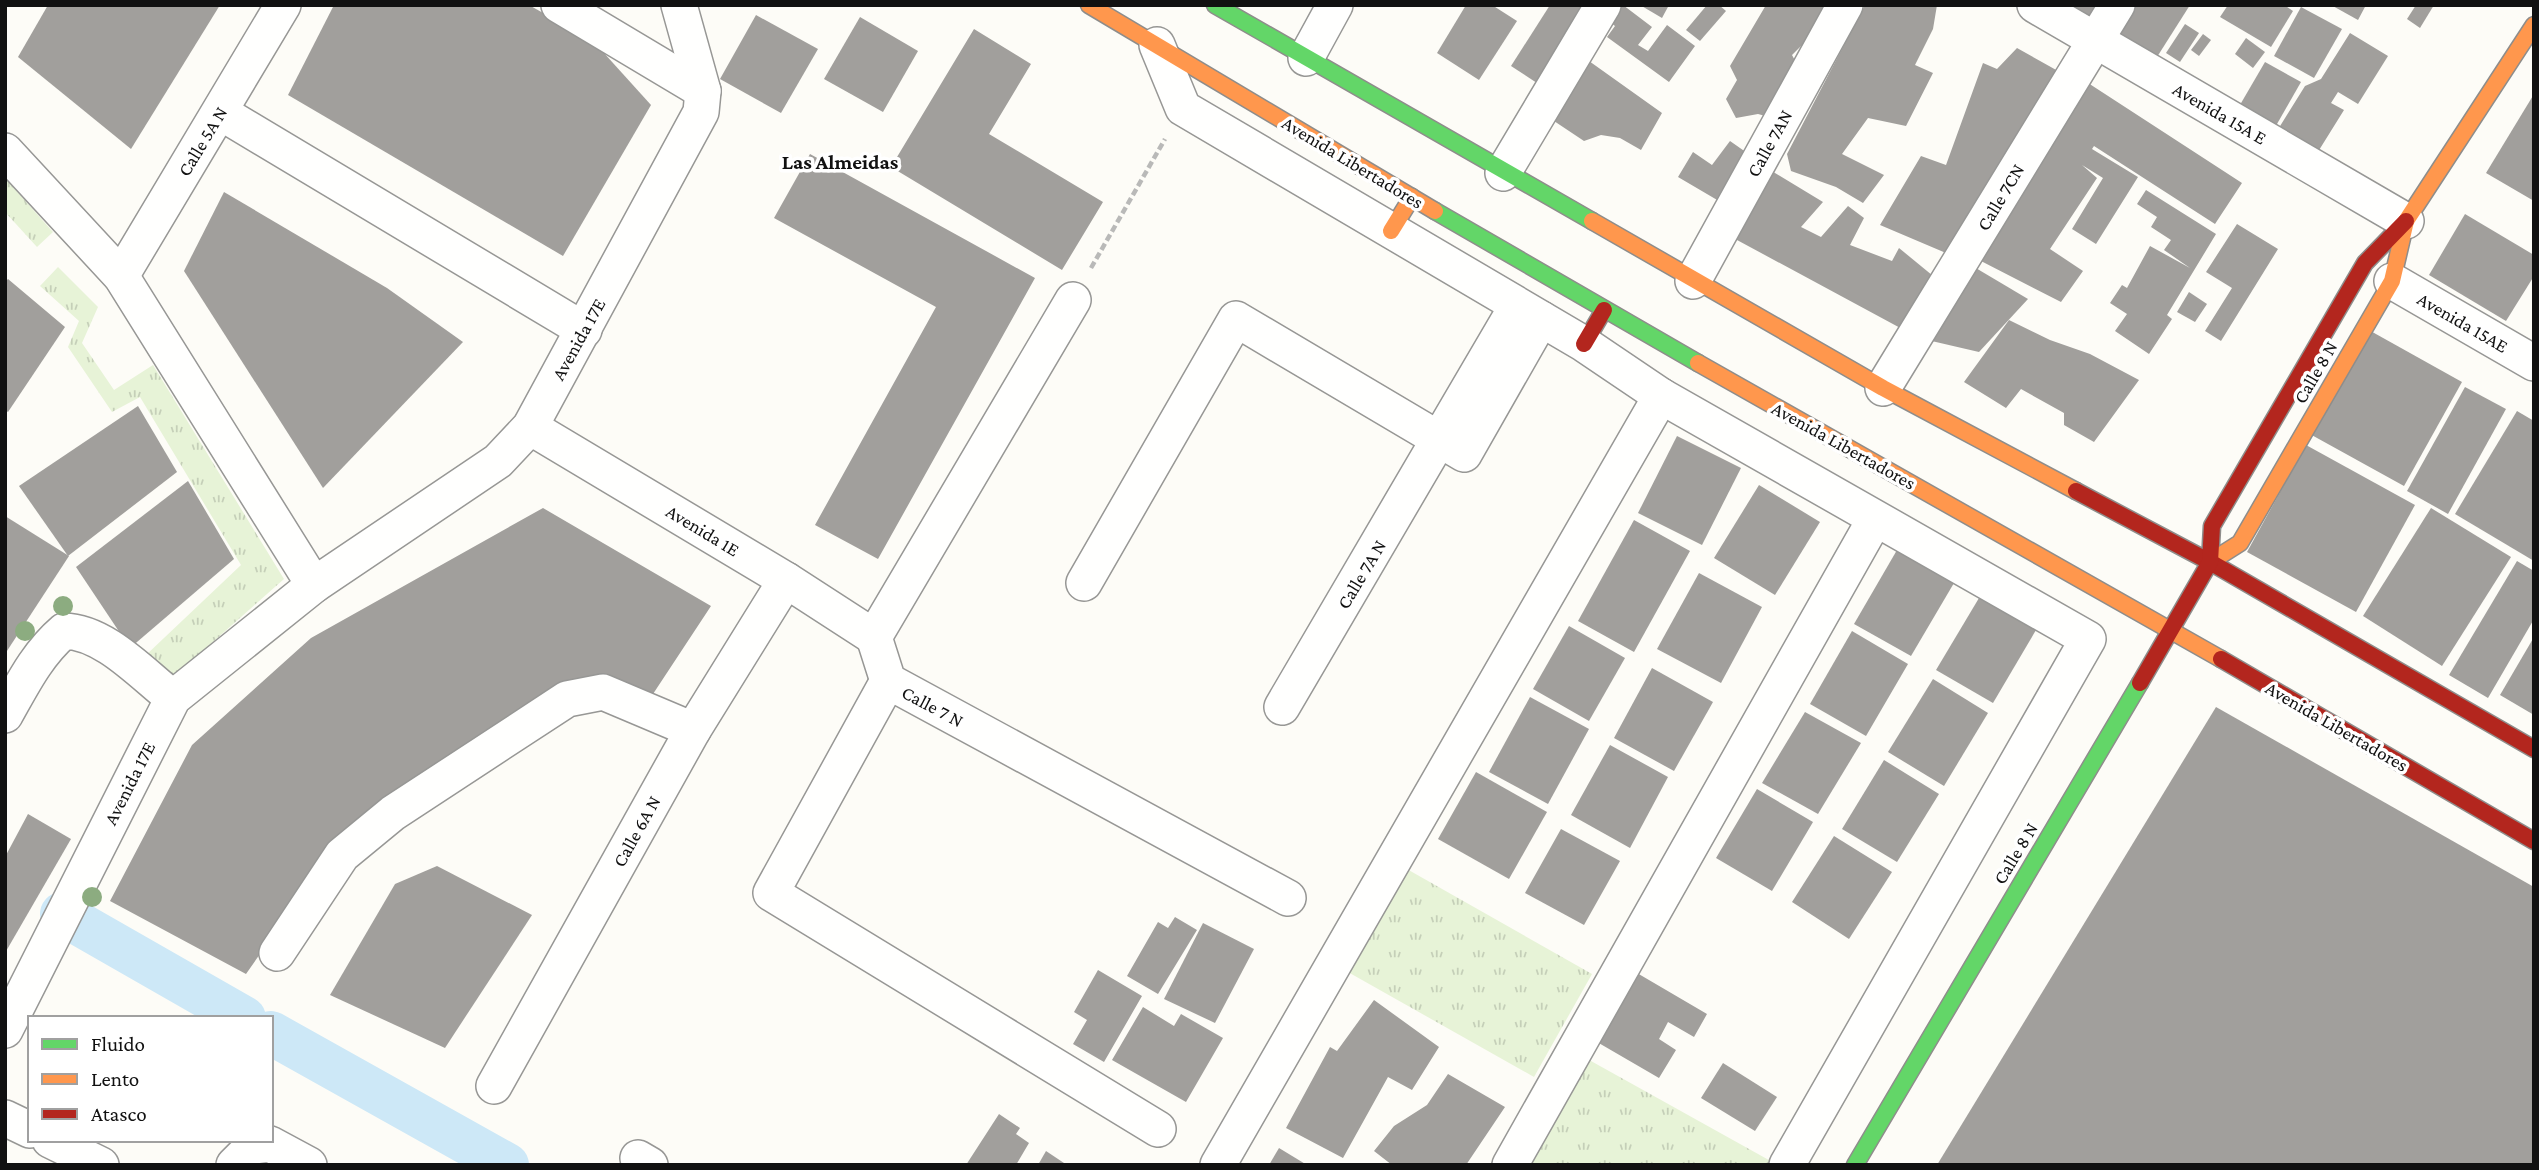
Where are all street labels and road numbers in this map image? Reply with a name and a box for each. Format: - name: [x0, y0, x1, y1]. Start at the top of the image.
- street label: Avenida 15A E: [2169, 78, 2270, 149]
- street label: Calle 5A N: [174, 103, 231, 180]
- street label: Calle 7AN: [1742, 106, 1796, 180]
- street label: Avenida Libertadores: [1278, 112, 1427, 213]
- street label: Calle 7CN: [1972, 160, 2028, 234]
- street label: Avenida 15AE: [2414, 288, 2512, 357]
- street label: Avenida 17E: [547, 295, 609, 384]
- street label: Calle 8 N: [2289, 338, 2342, 407]
- street label: Avenida Libertadores: [1768, 397, 1919, 494]
- street label: Avenida 1E: [662, 500, 743, 560]
- street label: Calle 7A N: [1333, 536, 1390, 613]
- street label: Avenida Libertadores: [2262, 677, 2412, 776]
- street label: Calle 7 N: [898, 682, 967, 731]
- street label: Avenida 17E: [100, 738, 159, 828]
- street label: Calle 6A N: [608, 792, 665, 871]
- street label: Calle 8 N: [1989, 819, 2042, 888]

